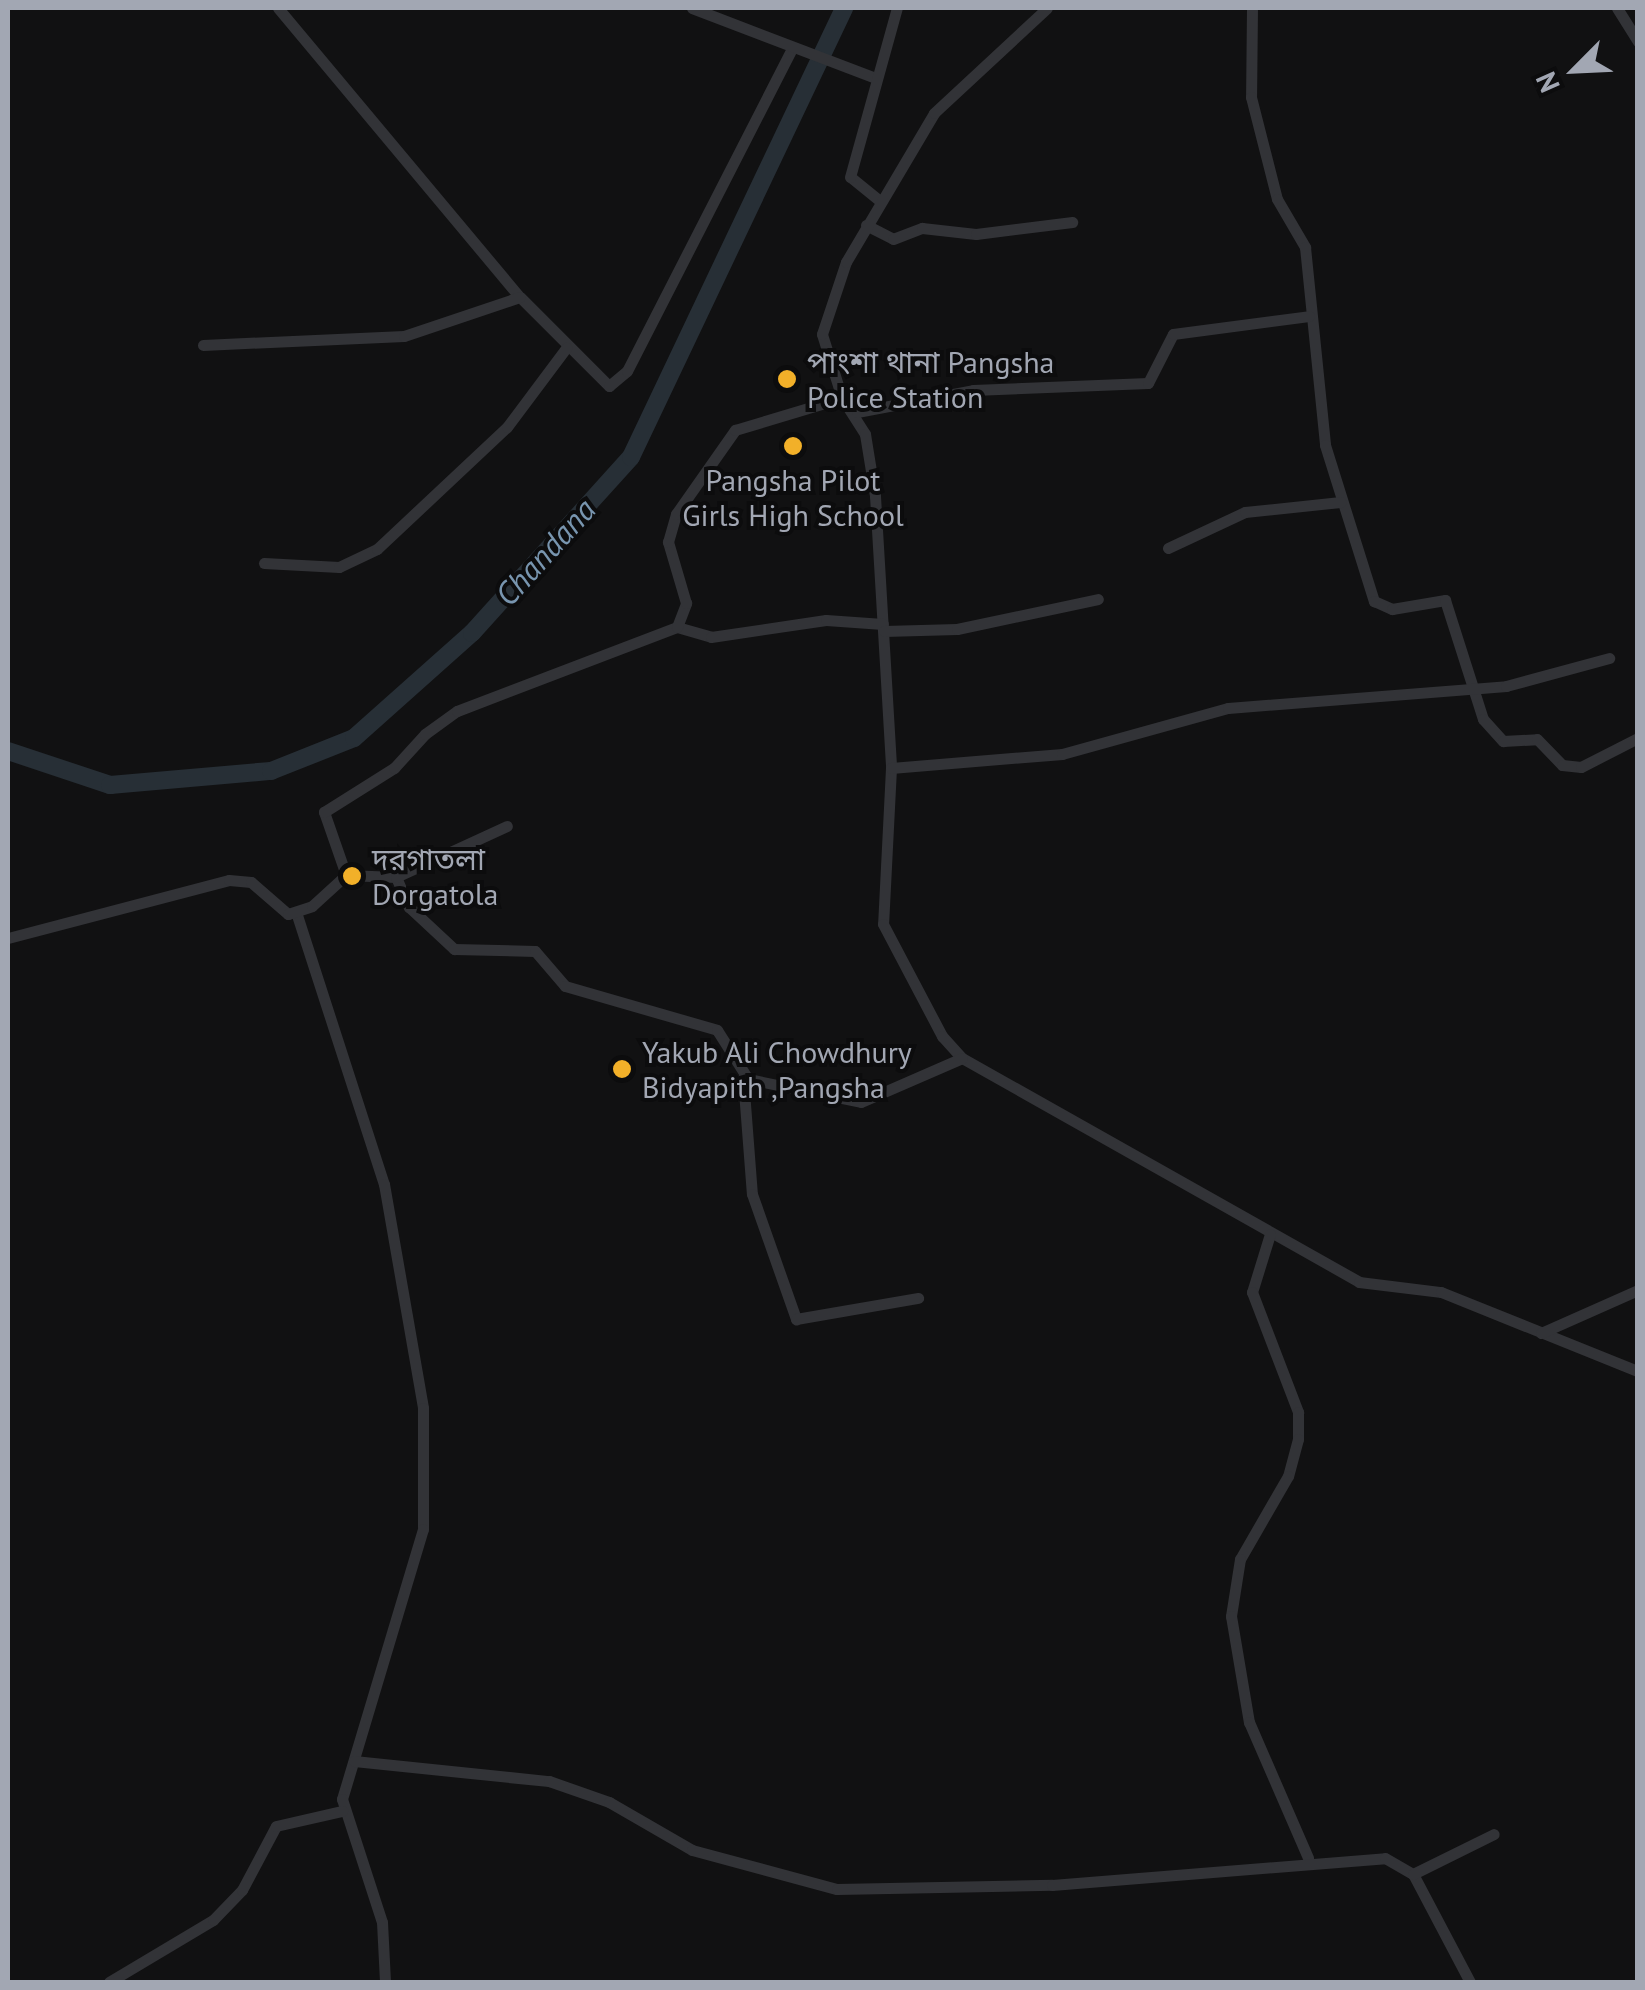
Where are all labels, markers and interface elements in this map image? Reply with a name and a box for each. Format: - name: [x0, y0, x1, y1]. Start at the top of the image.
- north arrow: [1525, 20, 1625, 120]
- text: N: [1526, 66, 1568, 98]
- place label: পাংশা থানা Pangsha Police Station: [807, 344, 1054, 414]
- marker: পাংশা থানা Pangsha Police Station: [776, 368, 798, 390]
- marker: Pangsha Pilot Girls High School: [782, 435, 804, 457]
- place label: Pangsha Pilot Girls High School: [682, 462, 904, 532]
- water label: Chandana: [487, 491, 603, 613]
- place label: দরগাতলা Dorgatola: [372, 841, 498, 912]
- marker: দরগাতলা Dorgatola: [341, 865, 363, 887]
- place label: Yakub Ali Chowdhury Bidyapith ,Pangsha: [642, 1034, 913, 1104]
- marker: Yakub Ali Chowdhury Bidyapith ,Pangsha: [611, 1058, 633, 1080]

